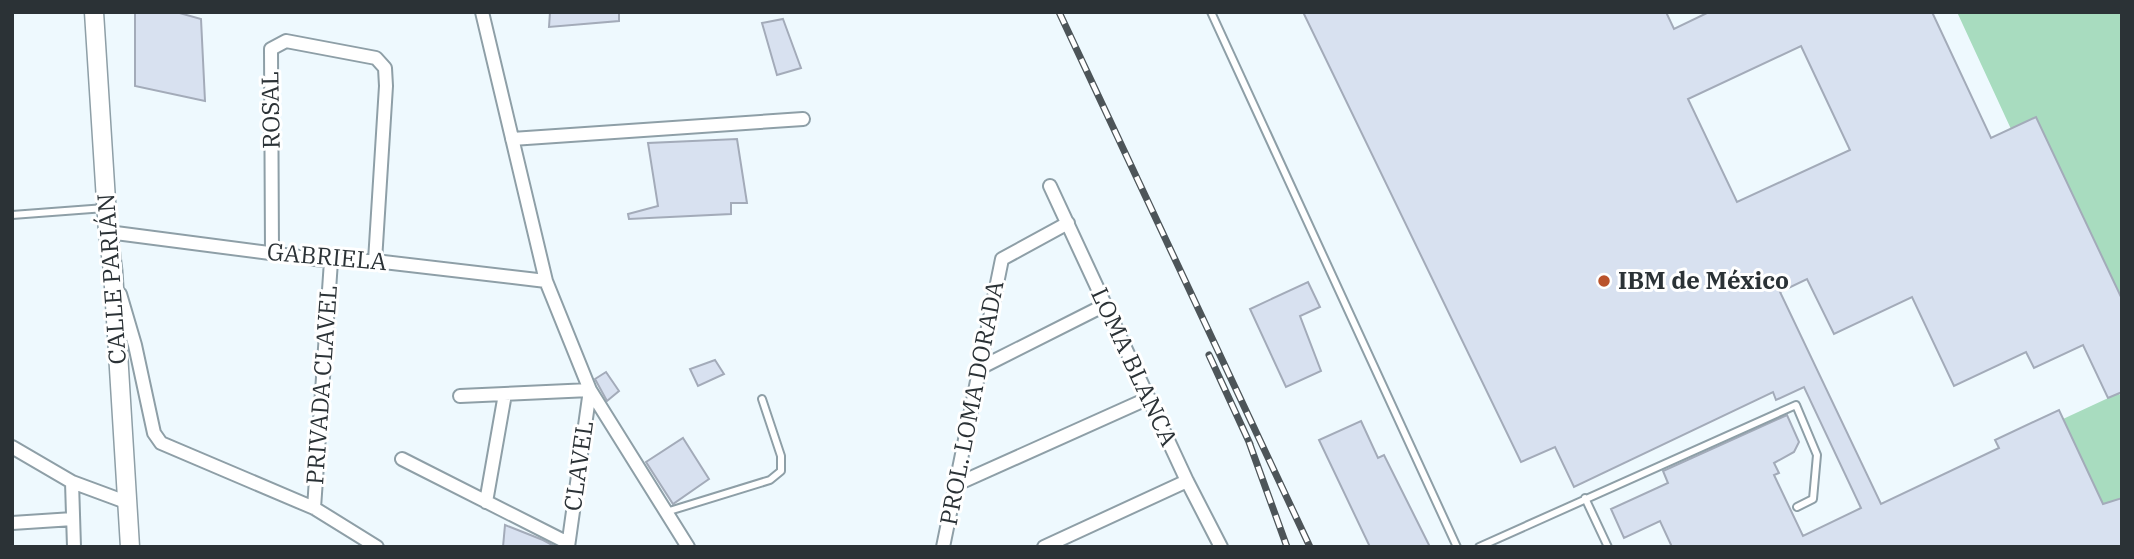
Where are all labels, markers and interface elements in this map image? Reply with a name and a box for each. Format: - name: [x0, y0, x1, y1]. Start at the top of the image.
- street label: ROSAL: [253, 71, 287, 149]
- street label: CALLE PARIÁN: [89, 193, 133, 366]
- street label: GABRIELA: [266, 235, 389, 277]
- place label: IBM de México: [1618, 264, 1789, 296]
- marker: IBM de México: [1596, 273, 1612, 289]
- street label: PROL. LOMA DORADA: [932, 277, 1011, 528]
- street label: LOMA BLANCA: [1084, 282, 1186, 452]
- street label: PRIVADA CLAVEL: [298, 284, 344, 486]
- street label: CLAVEL: [556, 419, 600, 513]

